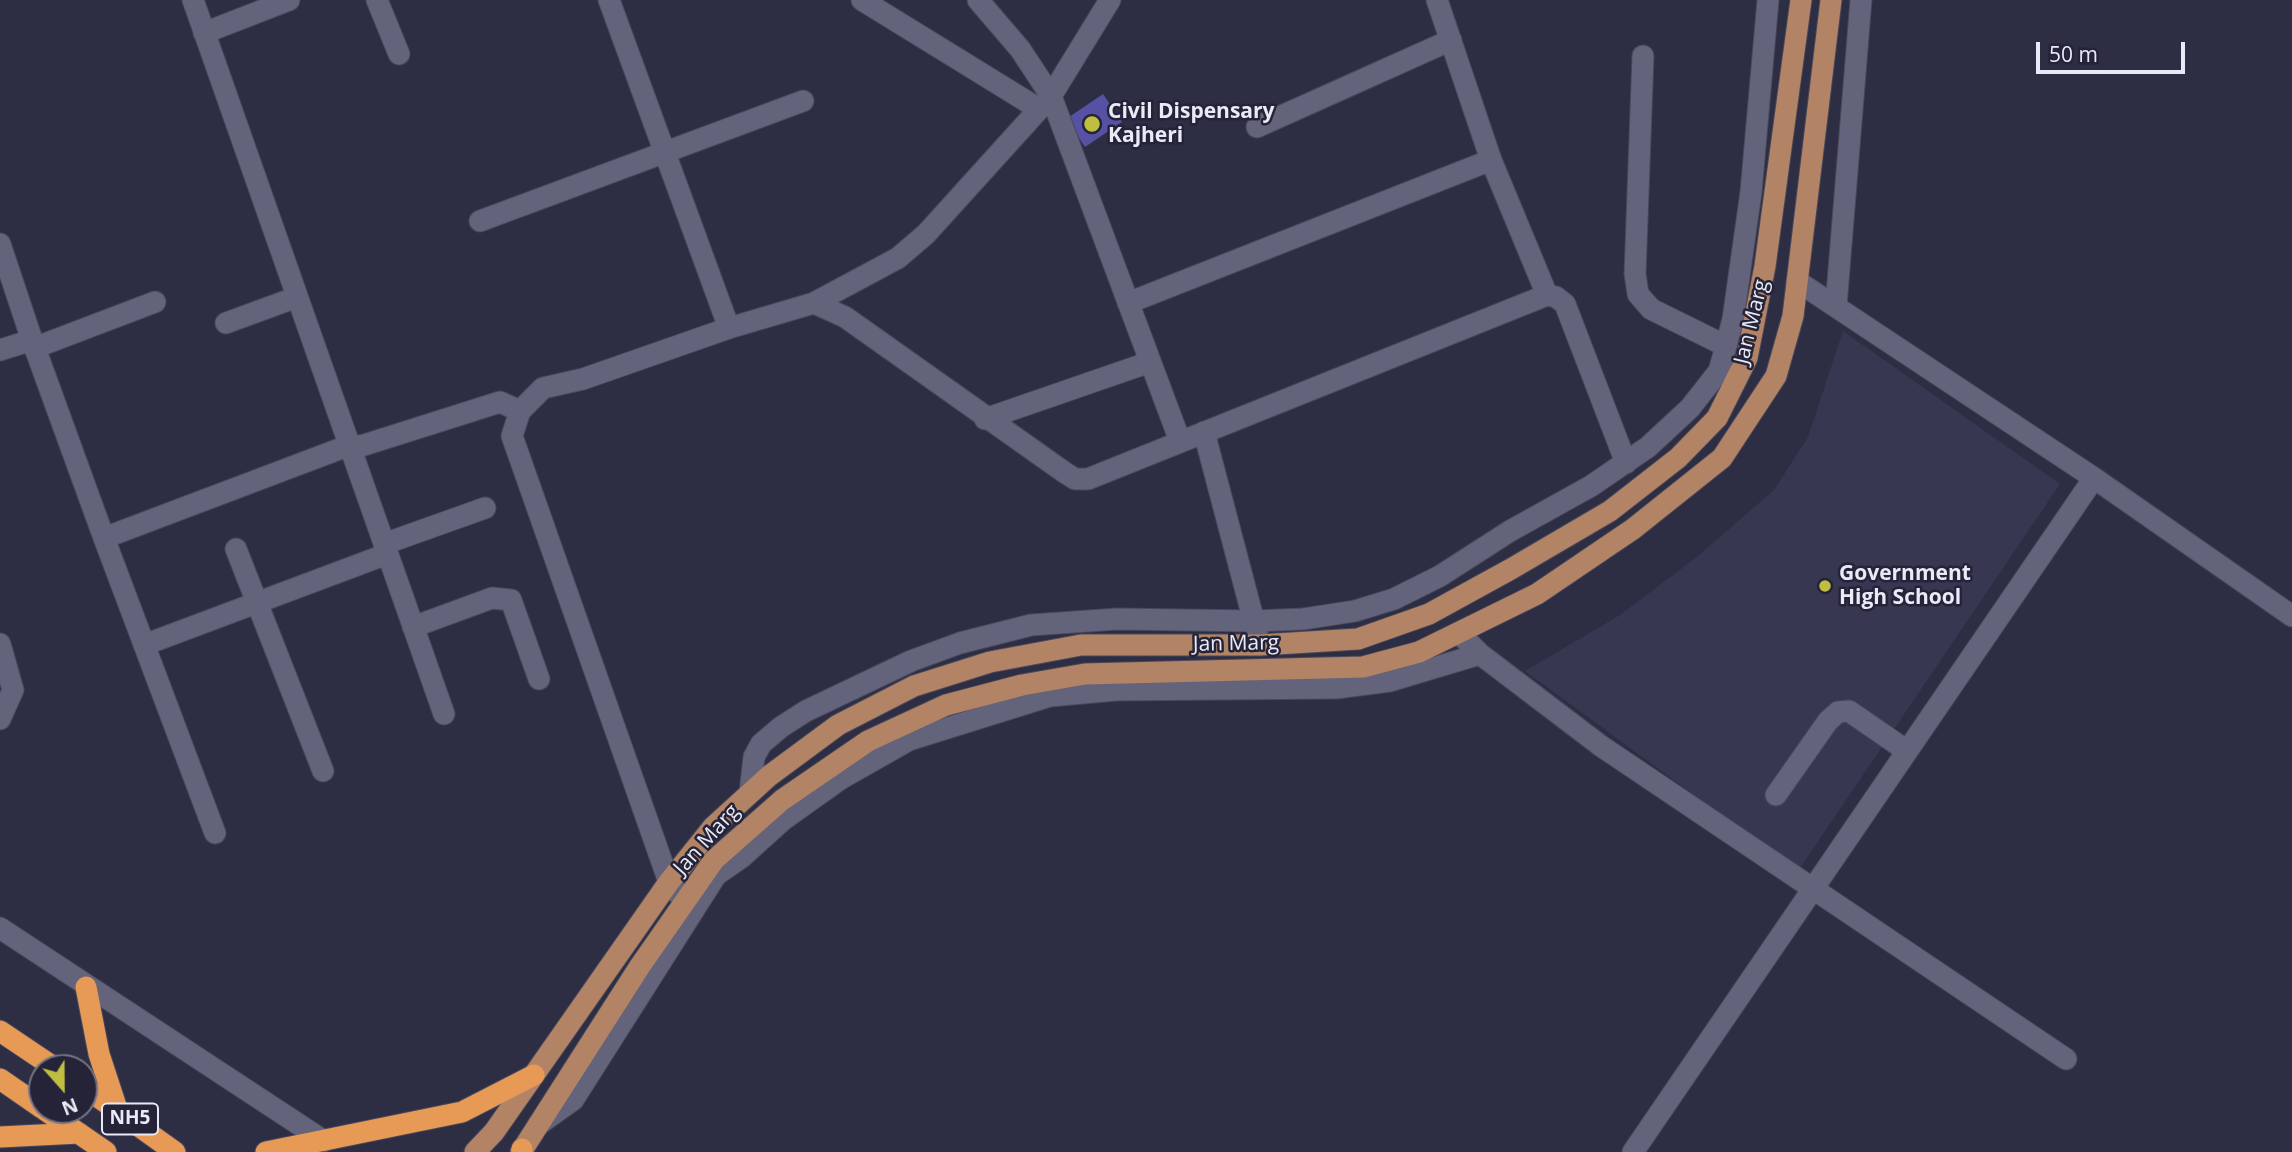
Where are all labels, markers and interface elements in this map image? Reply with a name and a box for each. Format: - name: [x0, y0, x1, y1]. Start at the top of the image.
- scale bar: [2040, 28, 2189, 72]
- text: 50 m: [2049, 40, 2098, 68]
- place label: Civil Dispensary Kajheri: [1108, 99, 1275, 149]
- marker: Civil Dispensary Kajheri: [1082, 114, 1102, 134]
- street label: Jan Marg: [1729, 277, 1775, 367]
- place label: Government High School: [1839, 561, 1971, 611]
- marker: Government High School: [1817, 578, 1833, 594]
- street label: Jan Marg: [1193, 631, 1279, 657]
- street label: Jan Marg: [669, 800, 745, 880]
- north arrow: [28, 1054, 98, 1124]
- text: N: [58, 1092, 82, 1122]
- road number: NH5: [102, 1104, 158, 1134]

